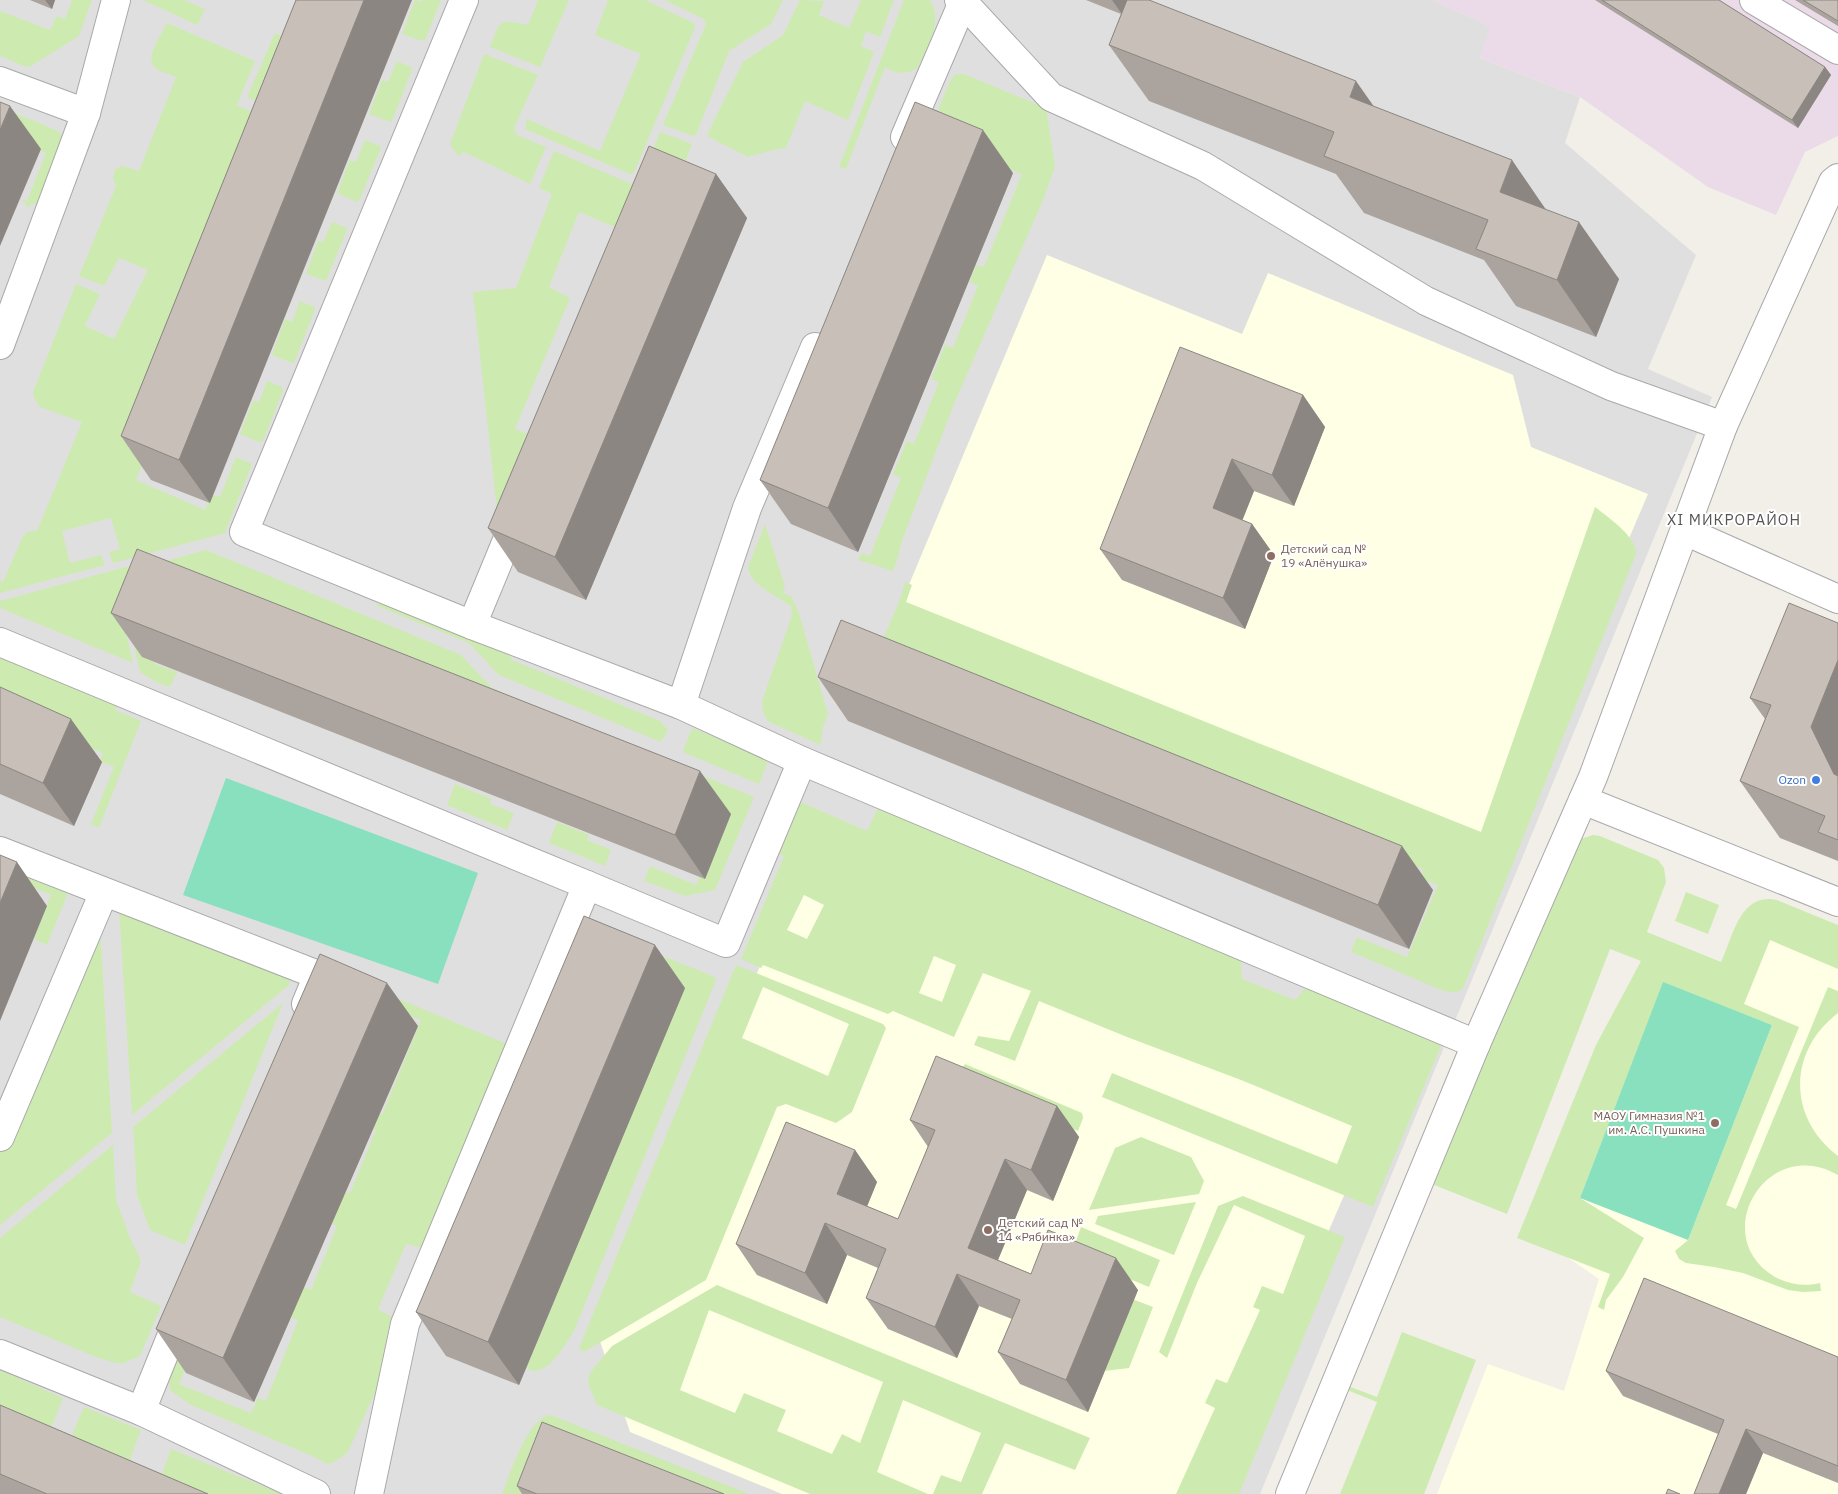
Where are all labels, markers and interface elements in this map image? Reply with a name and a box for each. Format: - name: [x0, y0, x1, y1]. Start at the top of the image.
- district label: XI МИКРОРАЙОН: [1667, 510, 1801, 529]
- place label: Детский сад № 19 «Алёнушка»: [1281, 541, 1367, 570]
- marker: Детский сад № 19 «Алёнушка»: [1265, 550, 1277, 562]
- place label: Ozon: [1779, 772, 1806, 787]
- marker: Ozon: [1810, 774, 1822, 786]
- place label: МАОУ Гимназия №1 им. А.С. Пушкина: [1594, 1108, 1706, 1137]
- marker: МАОУ Гимназия №1 им. А.С. Пушкина: [1709, 1117, 1721, 1129]
- place label: Детский сад № 14 «Рябинка»: [998, 1215, 1083, 1244]
- marker: Детский сад № 14 «Рябинка»: [982, 1224, 994, 1236]

